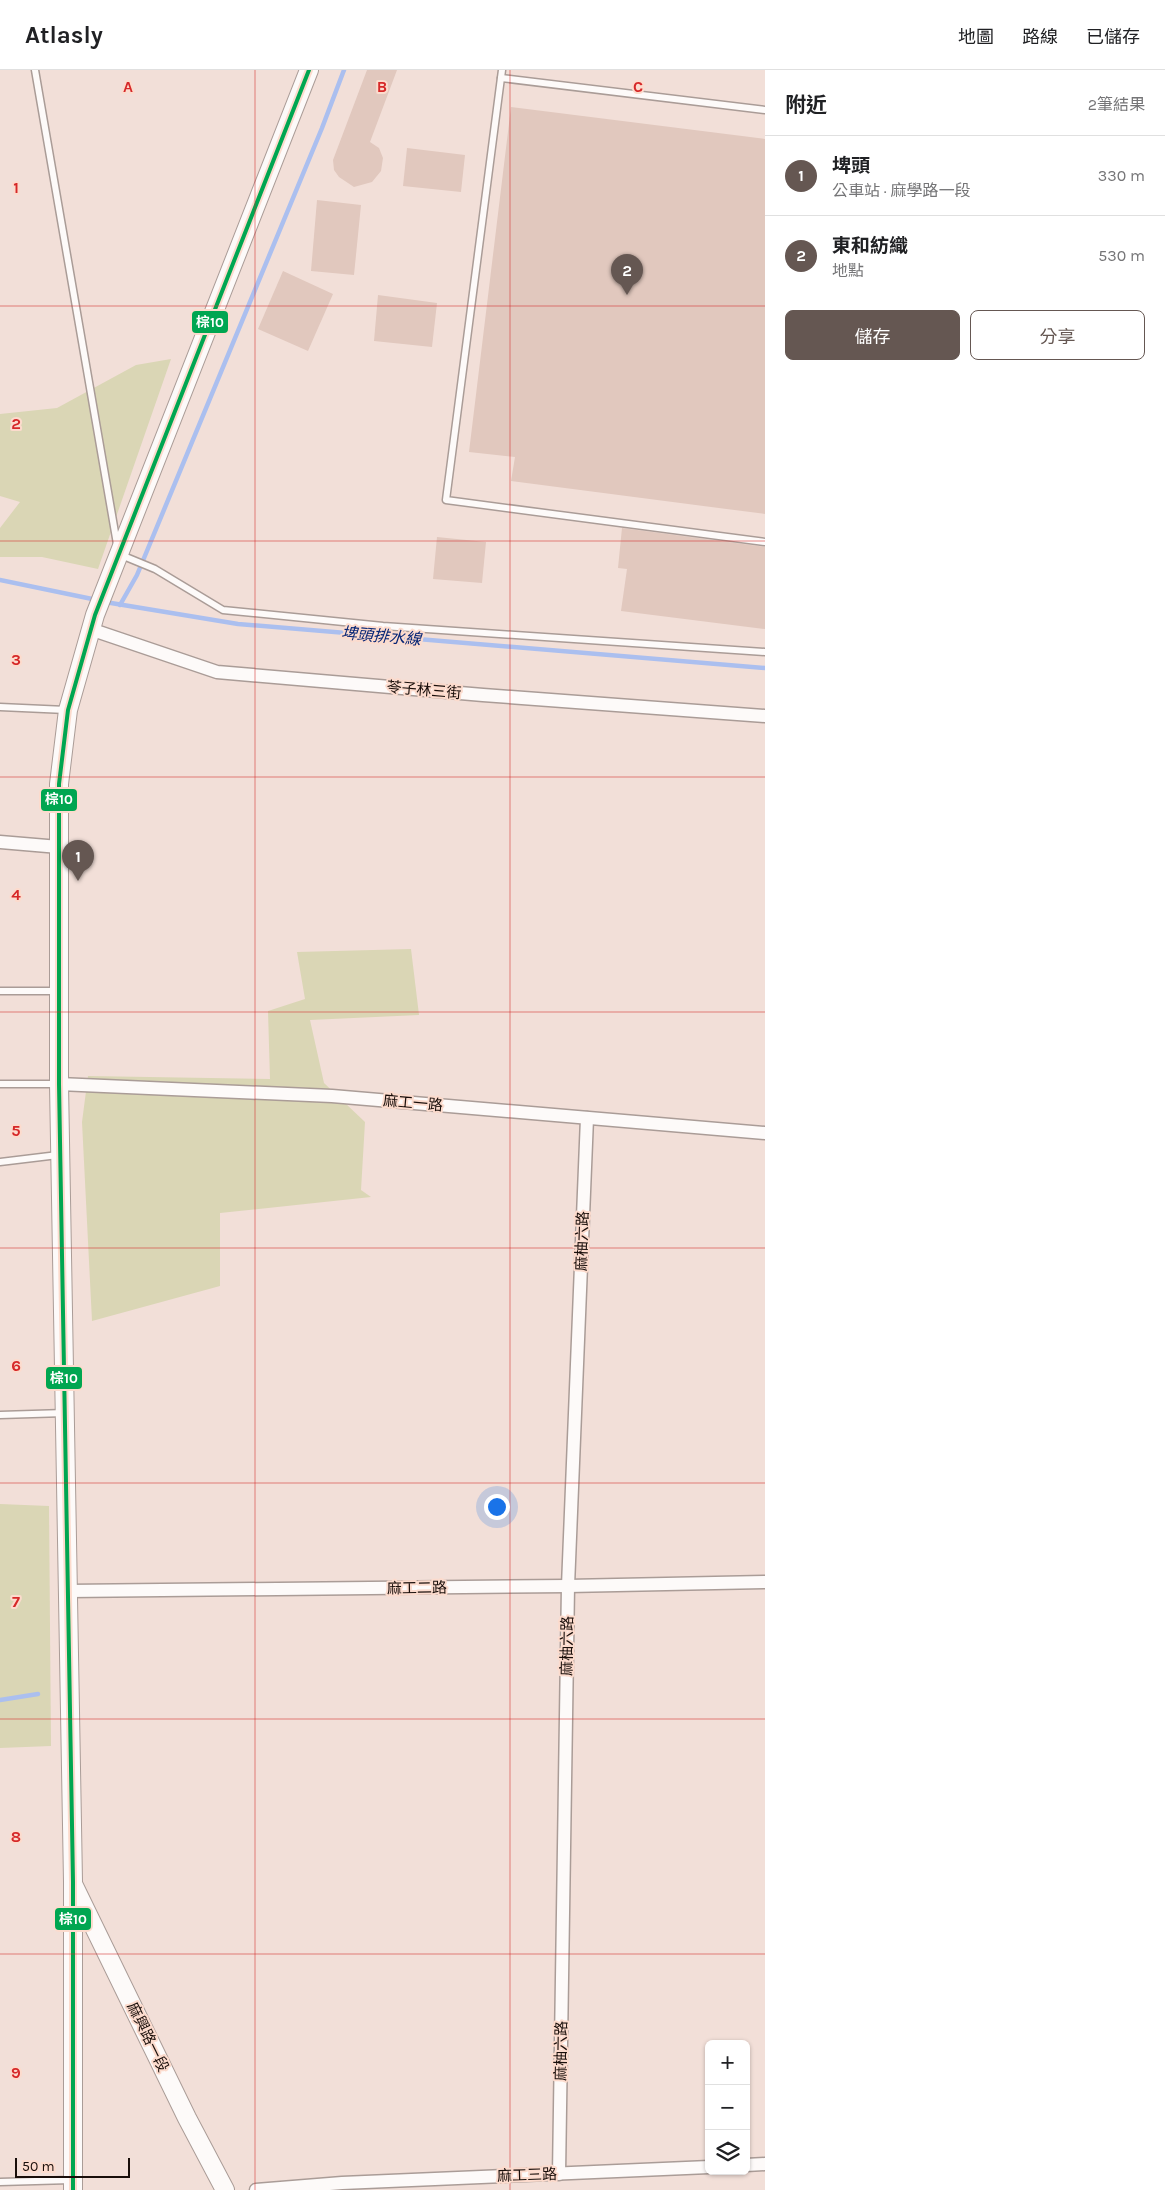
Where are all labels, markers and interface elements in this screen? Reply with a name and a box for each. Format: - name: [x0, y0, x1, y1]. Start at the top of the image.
- text: Atlasly: [25, 21, 103, 49]
- text: 地圖: [958, 26, 994, 48]
- text: 路線: [1022, 26, 1058, 48]
- text: 已儲存: [1086, 26, 1140, 48]
- text: A: [123, 77, 133, 96]
- text: B: [377, 77, 387, 96]
- text: C: [633, 77, 643, 96]
- text: 附近: [785, 93, 827, 117]
- text: 2筆結果: [1088, 95, 1145, 114]
- text: 埤頭: [832, 155, 870, 177]
- text: 1: [798, 166, 804, 185]
- text: 330 m: [1098, 166, 1145, 185]
- text: 1: [13, 178, 19, 197]
- text: 公車站 · 麻學路一段: [832, 181, 970, 200]
- text: 東和紡織: [832, 235, 908, 257]
- text: 2: [796, 246, 806, 265]
- text: 530 m: [1098, 246, 1145, 265]
- pin: 2: [611, 254, 643, 295]
- text: 地點: [832, 261, 864, 280]
- line badge: 棕10: [191, 310, 229, 334]
- button: 儲存: [785, 310, 960, 360]
- button: 分享: [970, 310, 1145, 360]
- text: 棕10: [196, 314, 224, 331]
- text: 2: [11, 414, 21, 433]
- water label: 埤頭排水線: [340, 623, 424, 649]
- text: 3: [11, 650, 21, 669]
- street label: 苓子林三街: [386, 678, 462, 702]
- line badge: 棕10: [40, 788, 78, 812]
- text: 棕10: [45, 791, 73, 808]
- pin: 1: [62, 840, 94, 881]
- text: 4: [11, 885, 21, 904]
- street label: 麻工一路: [382, 1091, 444, 1115]
- text: 5: [11, 1121, 21, 1140]
- street label: 麻柚六路: [572, 1211, 592, 1271]
- text: 6: [11, 1356, 21, 1375]
- line badge: 棕10: [45, 1366, 83, 1390]
- text: 棕10: [50, 1370, 78, 1387]
- your location: [484, 1494, 510, 1520]
- street label: 麻工二路: [387, 1578, 447, 1598]
- text: 7: [12, 1592, 20, 1611]
- street label: 麻柚六路: [557, 1616, 577, 1676]
- text: 8: [11, 1827, 21, 1846]
- line badge: 棕10: [54, 1907, 92, 1931]
- text: 棕10: [59, 1911, 87, 1928]
- street label: 麻興路一段: [123, 1999, 173, 2075]
- street label: 麻柚六路: [551, 2021, 571, 2081]
- map controls: [705, 2040, 750, 2175]
- button: +: [705, 2040, 750, 2085]
- text: 9: [11, 2063, 21, 2082]
- button: −: [705, 2085, 750, 2130]
- button: layers: [705, 2130, 750, 2175]
- scale bar: [15, 2155, 130, 2178]
- text: 50 m: [22, 2158, 55, 2175]
- street label: 麻工三路: [497, 2165, 557, 2185]

